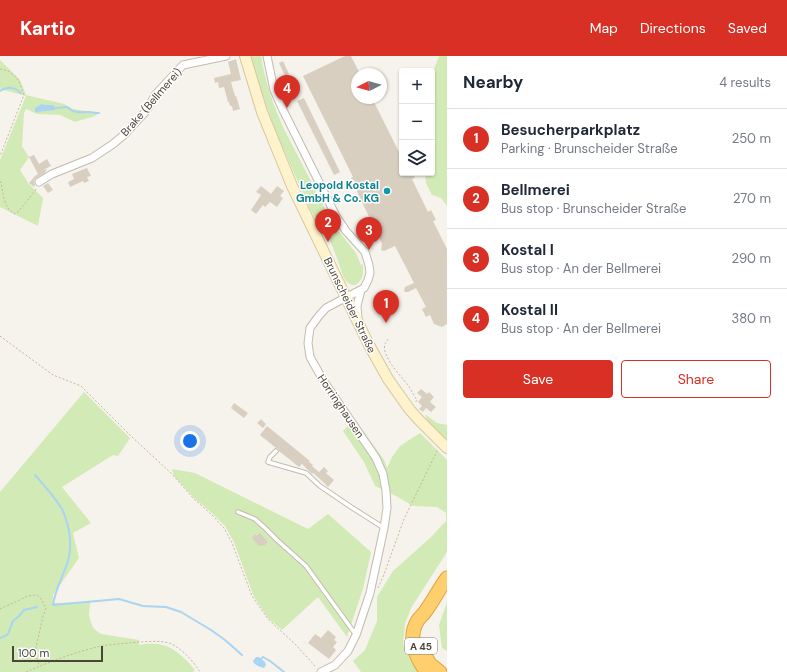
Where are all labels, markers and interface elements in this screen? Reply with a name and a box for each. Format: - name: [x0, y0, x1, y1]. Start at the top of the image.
- text: Kartio: [20, 16, 76, 41]
- text: Map: [590, 19, 618, 37]
- text: Directions: [640, 19, 706, 37]
- text: Saved: [728, 19, 767, 37]
- street label: Brake (Bellmerei): [118, 65, 184, 139]
- north arrow: [351, 68, 387, 104]
- map controls: [399, 68, 435, 176]
- button: +: [399, 68, 435, 104]
- text: Nearby: [463, 71, 523, 93]
- text: 4 results: [719, 74, 771, 91]
- pin: 4: [274, 75, 300, 108]
- button: −: [399, 104, 435, 140]
- text: Besucherparkplatz: [501, 120, 640, 140]
- text: 1: [474, 130, 478, 147]
- text: 250 m: [732, 130, 771, 147]
- button: layers: [399, 140, 435, 176]
- text: Parking · Brunscheider Straße: [501, 140, 678, 157]
- place label: Leopold Kostal GmbH & Co. KG: [296, 178, 379, 205]
- text: Bellmerei: [501, 180, 570, 200]
- marker: Leopold Kostal GmbH & Co. KG: [382, 186, 392, 196]
- text: 2: [472, 190, 480, 207]
- text: 270 m: [733, 190, 771, 207]
- text: Bus stop · Brunscheider Straße: [501, 200, 686, 217]
- pin: 2: [315, 209, 341, 242]
- pin: 3: [356, 217, 382, 250]
- text: Kostal I: [501, 240, 554, 260]
- text: 3: [472, 250, 480, 267]
- text: 290 m: [732, 250, 771, 267]
- street label: Brunscheider Straße: [321, 255, 379, 355]
- text: Bus stop · An der Bellmerei: [501, 260, 661, 277]
- pin: 1: [373, 290, 399, 323]
- text: Kostal II: [501, 300, 558, 320]
- text: 4: [472, 310, 480, 327]
- text: 380 m: [731, 310, 771, 327]
- text: Bus stop · An der Bellmerei: [501, 320, 661, 337]
- button: Save: [463, 360, 613, 398]
- button: Share: [621, 360, 771, 398]
- street label: Horringhausen: [315, 371, 367, 441]
- your location: [180, 431, 200, 451]
- road number: A 45: [405, 638, 437, 654]
- scale bar: [12, 644, 103, 663]
- text: 100 m: [18, 646, 49, 660]

